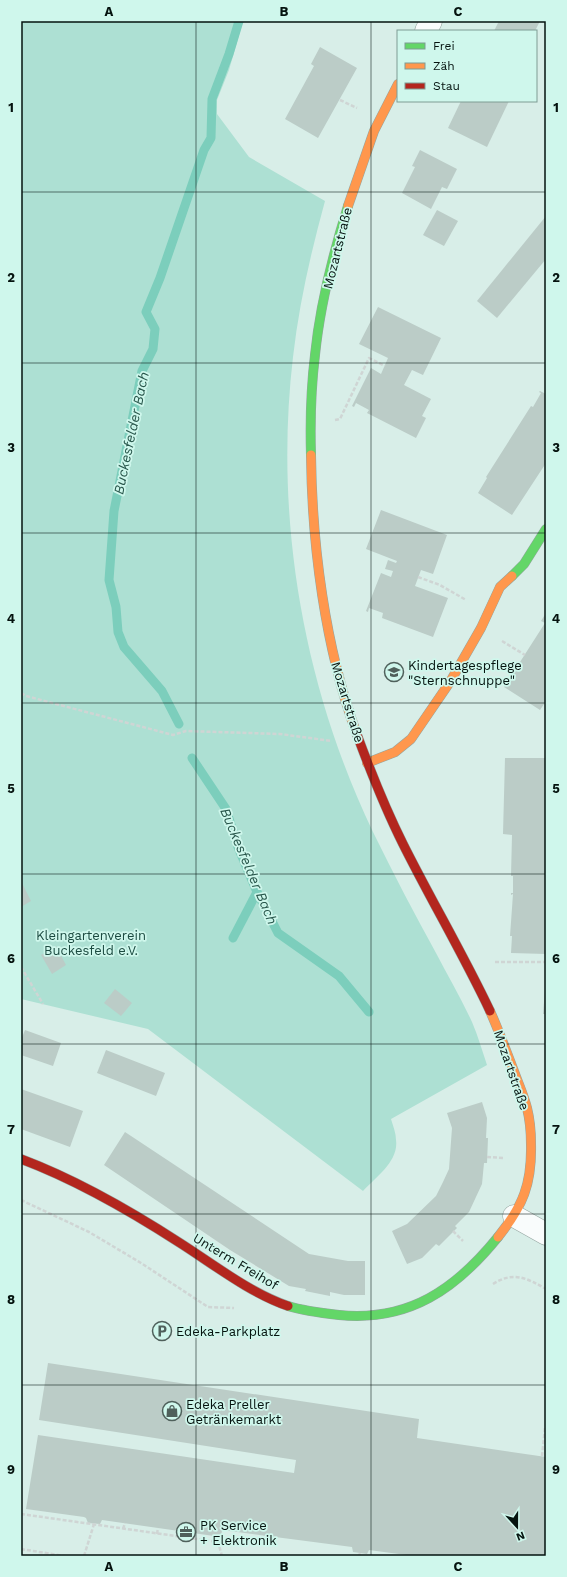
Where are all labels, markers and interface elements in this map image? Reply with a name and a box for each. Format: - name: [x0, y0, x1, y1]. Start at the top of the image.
- text: A: [105, 4, 114, 19]
- text: B: [280, 4, 289, 19]
- text: C: [454, 4, 463, 19]
- legend: [397, 30, 537, 102]
- text: Frei: [433, 39, 455, 53]
- text: Zäh: [433, 59, 455, 73]
- text: Stau: [433, 79, 460, 93]
- text: 1: [8, 100, 14, 115]
- text: 1: [553, 100, 559, 115]
- street label: Mozartstraße: [320, 206, 355, 291]
- text: 2: [7, 270, 15, 285]
- text: 2: [552, 270, 560, 285]
- water label: Buckesfelder Bach: [110, 370, 152, 496]
- text: 3: [7, 440, 15, 455]
- text: 3: [552, 440, 560, 455]
- text: 4: [7, 611, 16, 626]
- text: 4: [552, 611, 561, 626]
- place label: Kindertagespflege "Sternschnuppe": [408, 658, 522, 688]
- street label: Mozartstraße: [328, 660, 367, 744]
- school or university icon: Kindertagespflege "Sternschnuppe": [383, 661, 405, 683]
- text: 5: [7, 781, 15, 796]
- text: 5: [552, 781, 560, 796]
- water label: Buckesfelder Bach: [217, 805, 281, 927]
- park label: Kleingartenverein Buckesfeld e.V.: [36, 928, 146, 958]
- text: 6: [7, 951, 15, 966]
- text: 6: [552, 951, 560, 966]
- street label: Mozartstraße: [491, 1028, 532, 1112]
- text: 7: [7, 1122, 15, 1137]
- text: 7: [552, 1122, 560, 1137]
- street label: Unterm Freihof: [191, 1230, 281, 1293]
- text: 8: [7, 1292, 15, 1307]
- text: 8: [552, 1292, 560, 1307]
- parking icon: Edeka-Parkplatz: [151, 1320, 173, 1342]
- place label: Edeka-Parkplatz: [176, 1324, 280, 1339]
- place label: Edeka Preller Getränkemarkt: [186, 1397, 282, 1427]
- shop icon: Edeka Preller Getränkemarkt: [161, 1400, 183, 1422]
- text: 9: [7, 1462, 15, 1477]
- text: 9: [552, 1462, 560, 1477]
- north arrow: [497, 1507, 537, 1547]
- place label: PK Service + Elektronik: [200, 1518, 277, 1548]
- office icon: PK Service + Elektronik: [175, 1521, 197, 1543]
- text: N: [514, 1528, 527, 1543]
- text: A: [105, 1559, 114, 1574]
- text: B: [280, 1559, 289, 1574]
- text: C: [454, 1559, 463, 1574]

